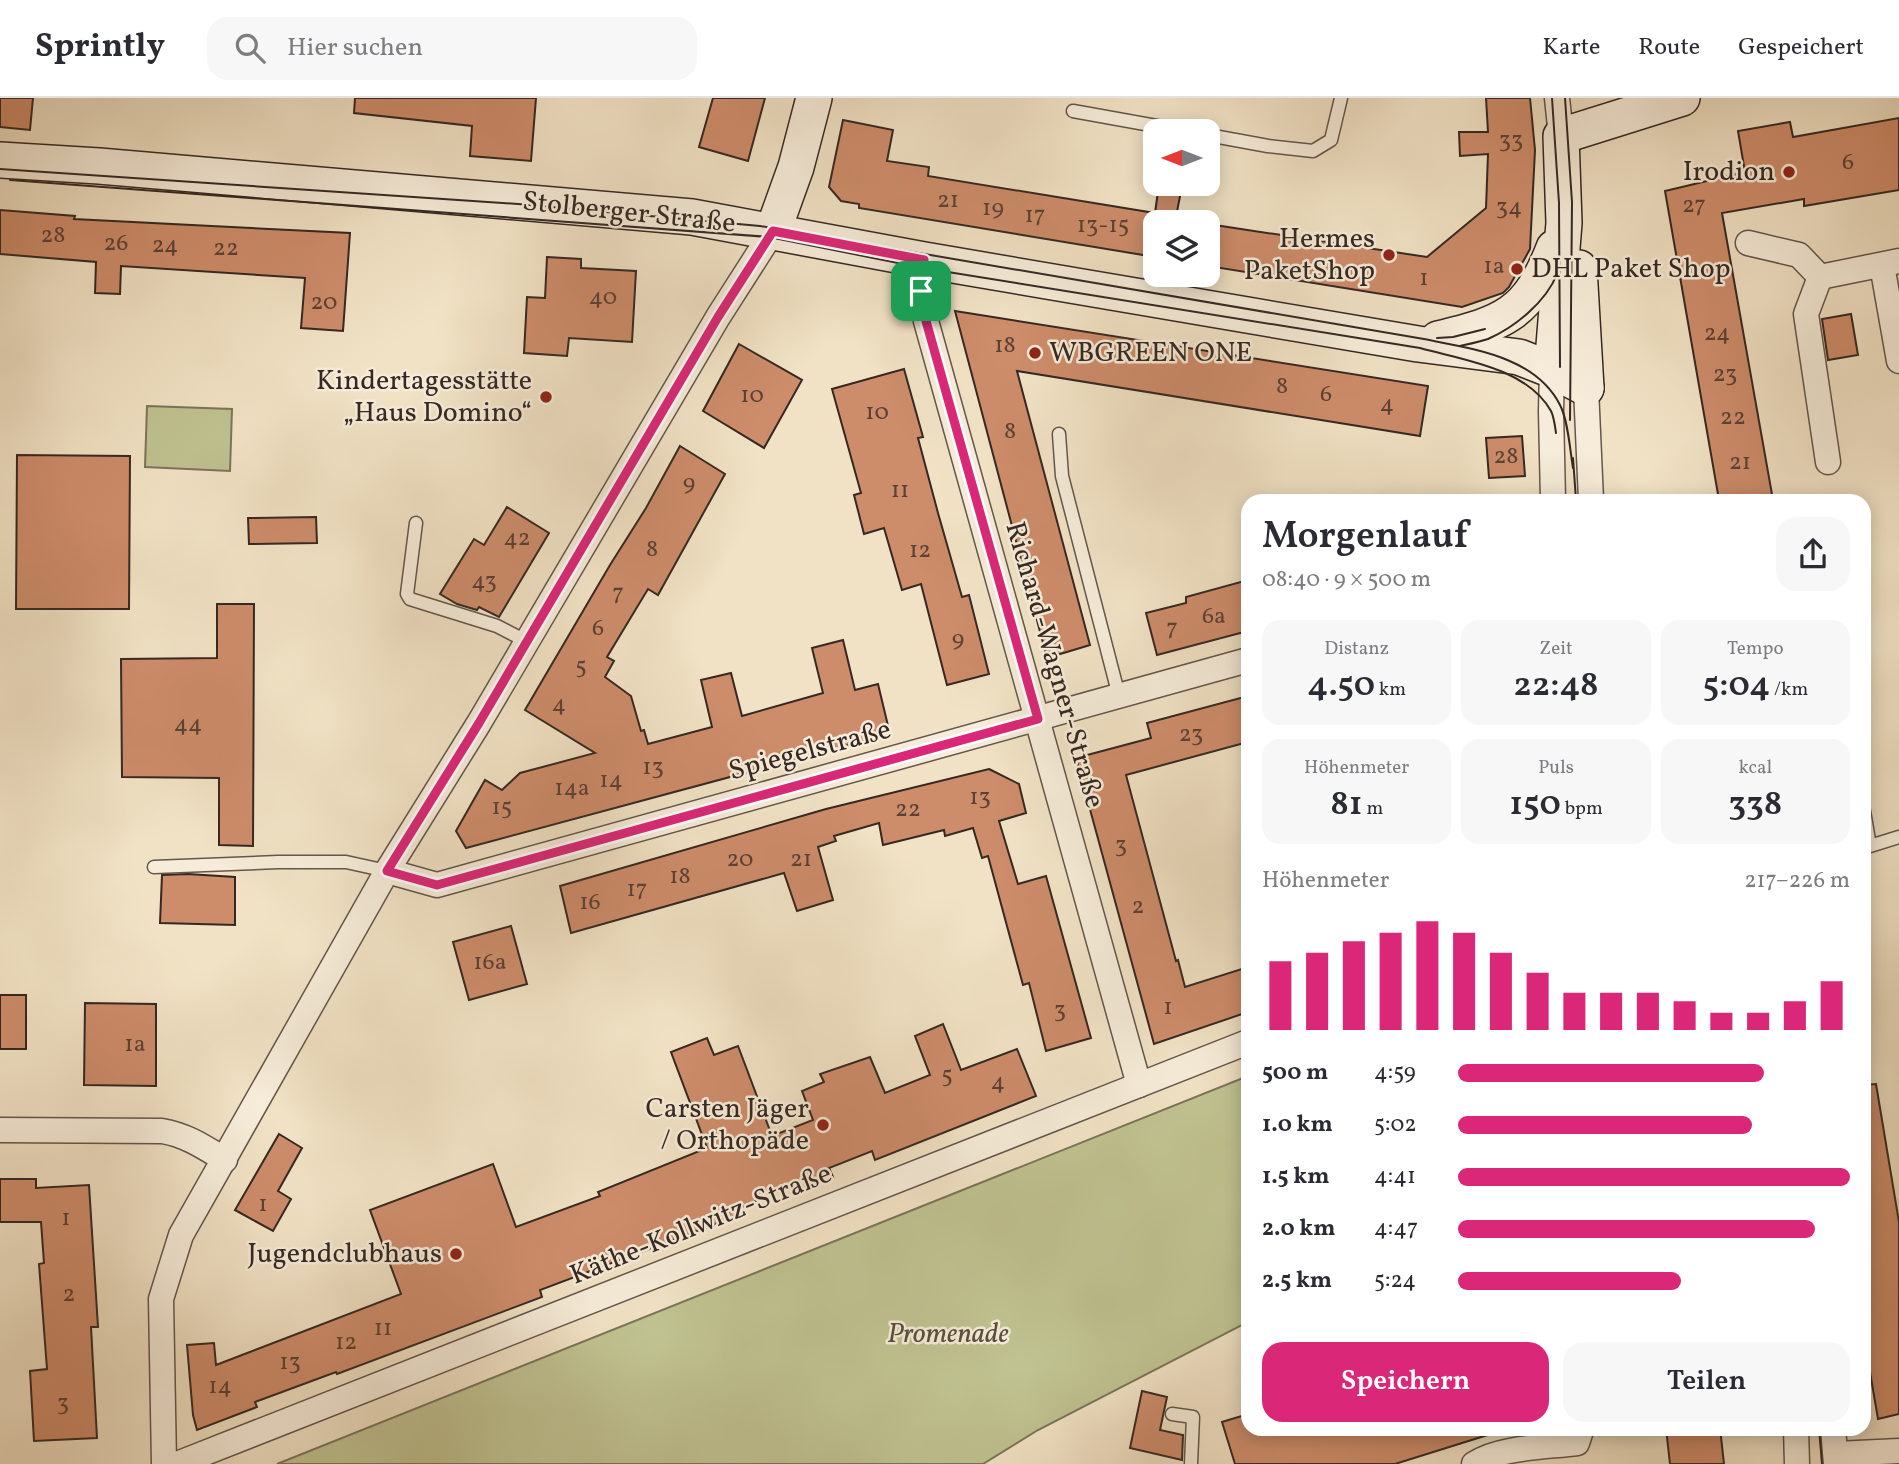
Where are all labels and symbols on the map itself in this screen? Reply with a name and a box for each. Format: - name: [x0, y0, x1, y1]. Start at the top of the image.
- north arrow: [1143, 119, 1220, 196]
- house number: 33: [1499, 124, 1523, 158]
- house number: 6: [1842, 146, 1854, 180]
- place label: Irodion: [1683, 153, 1775, 192]
- marker: Irodion: [1781, 164, 1797, 180]
- street label: Stolberger Straße: [520, 182, 738, 244]
- house number: 21: [937, 184, 959, 218]
- house number: 27: [1682, 189, 1706, 223]
- house number: 34: [1496, 191, 1522, 225]
- house number: 19: [982, 192, 1004, 226]
- house number: 17: [1025, 199, 1045, 233]
- house number: 13-15: [1077, 209, 1129, 243]
- house number: 28: [40, 219, 66, 253]
- place label: Hermes PaketShop: [1244, 220, 1375, 291]
- house number: 26: [103, 227, 129, 261]
- house number: 24: [152, 229, 178, 263]
- house number: 22: [213, 232, 239, 266]
- marker: Hermes PaketShop: [1381, 247, 1397, 263]
- house number: 1a: [1483, 250, 1505, 284]
- place label: DHL Paket Shop: [1531, 250, 1731, 289]
- pin: [891, 261, 951, 321]
- marker: DHL Paket Shop: [1509, 261, 1525, 277]
- house number: 1: [1419, 262, 1429, 296]
- house number: 40: [589, 281, 617, 315]
- house number: 20: [310, 286, 338, 320]
- house number: 24: [1704, 317, 1730, 351]
- house number: 18: [994, 329, 1016, 363]
- place label: WBGREEN ONE: [1049, 334, 1252, 373]
- marker: WBGREEN ONE: [1027, 345, 1043, 361]
- house number: 23: [1713, 358, 1737, 392]
- place label: Kindertagesstätte „Haus Domino“: [316, 362, 532, 433]
- house number: 8: [1276, 370, 1288, 404]
- house number: 6: [1320, 378, 1332, 412]
- house number: 10: [740, 379, 764, 413]
- house number: 4: [1380, 388, 1394, 422]
- marker: Kindertagesstätte „Haus Domino“: [538, 389, 554, 405]
- house number: 10: [865, 396, 889, 430]
- house number: 22: [1720, 401, 1746, 435]
- house number: 8: [1004, 415, 1016, 449]
- house number: 28: [1493, 440, 1519, 474]
- house number: 21: [1729, 446, 1751, 480]
- house number: 9: [683, 467, 695, 501]
- house number: 11: [891, 474, 909, 508]
- street label: Richard-Wagner-Straße: [994, 517, 1114, 813]
- house number: 42: [503, 522, 531, 556]
- house number: 8: [646, 533, 658, 567]
- house number: 12: [909, 534, 931, 568]
- house number: 43: [471, 565, 497, 599]
- house number: 7: [612, 577, 624, 611]
- house number: 6a: [1202, 600, 1226, 634]
- house number: 6: [592, 612, 604, 646]
- house number: 7: [1166, 612, 1178, 646]
- house number: 9: [952, 623, 964, 657]
- house number: 5: [575, 650, 587, 684]
- house number: 4: [552, 688, 566, 722]
- house number: 44: [174, 708, 202, 742]
- street label: Spiegelstraße: [724, 711, 896, 791]
- house number: 23: [1179, 718, 1203, 752]
- house number: 13: [642, 751, 664, 785]
- house number: 14: [599, 764, 623, 798]
- house number: 14a: [554, 772, 590, 806]
- house number: 13: [969, 781, 991, 815]
- house number: 15: [492, 791, 512, 825]
- house number: 22: [895, 793, 921, 827]
- house number: 3: [1115, 829, 1127, 863]
- house number: 20: [726, 843, 754, 877]
- house number: 21: [790, 843, 812, 877]
- house number: 18: [669, 860, 691, 894]
- house number: 17: [627, 873, 647, 907]
- house number: 16: [579, 886, 601, 920]
- house number: 2: [1132, 890, 1144, 924]
- house number: 16a: [473, 946, 507, 980]
- house number: 1: [1163, 991, 1173, 1025]
- house number: 3: [1054, 994, 1066, 1028]
- house number: 1a: [124, 1028, 146, 1062]
- house number: 5: [941, 1059, 953, 1093]
- house number: 4: [991, 1066, 1005, 1100]
- place label: Carsten Jäger / Orthopäde: [645, 1090, 809, 1161]
- marker: Carsten Jäger / Orthopäde: [815, 1117, 831, 1133]
- street label: Käthe-Kollwitz-Straße: [564, 1155, 838, 1295]
- house number: 1: [258, 1188, 268, 1222]
- house number: 1: [61, 1202, 71, 1236]
- place label: Jugendclubhaus: [247, 1235, 442, 1274]
- marker: Jugendclubhaus: [448, 1246, 464, 1262]
- house number: 2: [63, 1278, 75, 1312]
- house number: 11: [374, 1312, 392, 1346]
- park label: Promenade: [887, 1315, 1009, 1354]
- house number: 12: [335, 1326, 357, 1360]
- house number: 13: [279, 1346, 301, 1380]
- house number: 14: [208, 1370, 232, 1404]
- house number: 3: [57, 1387, 69, 1421]

